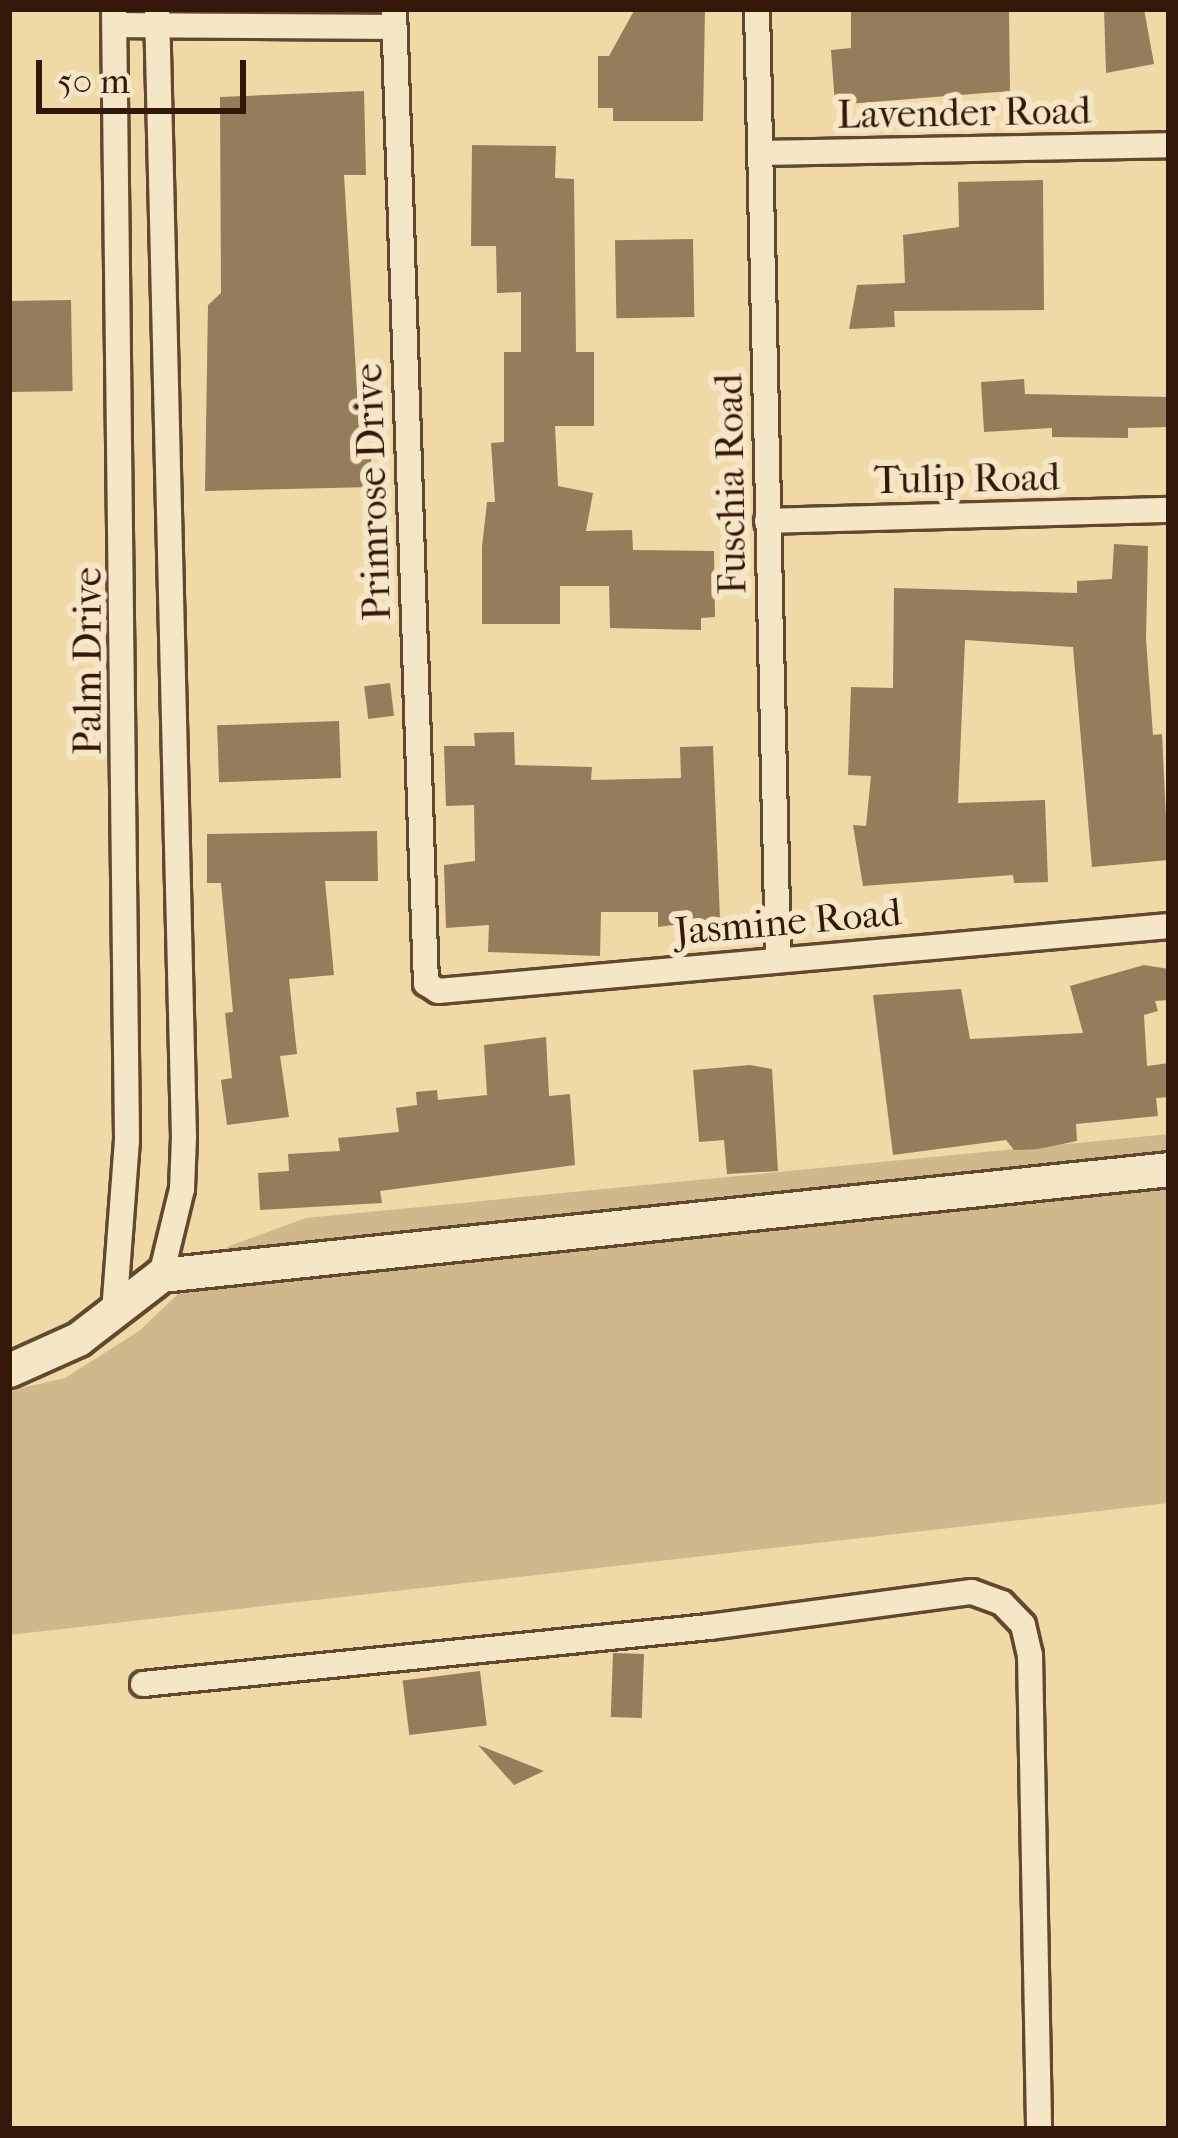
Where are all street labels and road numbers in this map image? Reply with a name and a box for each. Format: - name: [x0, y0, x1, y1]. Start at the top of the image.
- street label: Lavender Road: [837, 87, 1091, 139]
- street label: Primrose Drive: [345, 363, 401, 621]
- street label: Fuschia Road: [706, 373, 756, 595]
- street label: Tulip Road: [874, 454, 1060, 504]
- street label: Palm Drive: [65, 567, 111, 755]
- street label: Jasmine Road: [673, 889, 903, 955]

